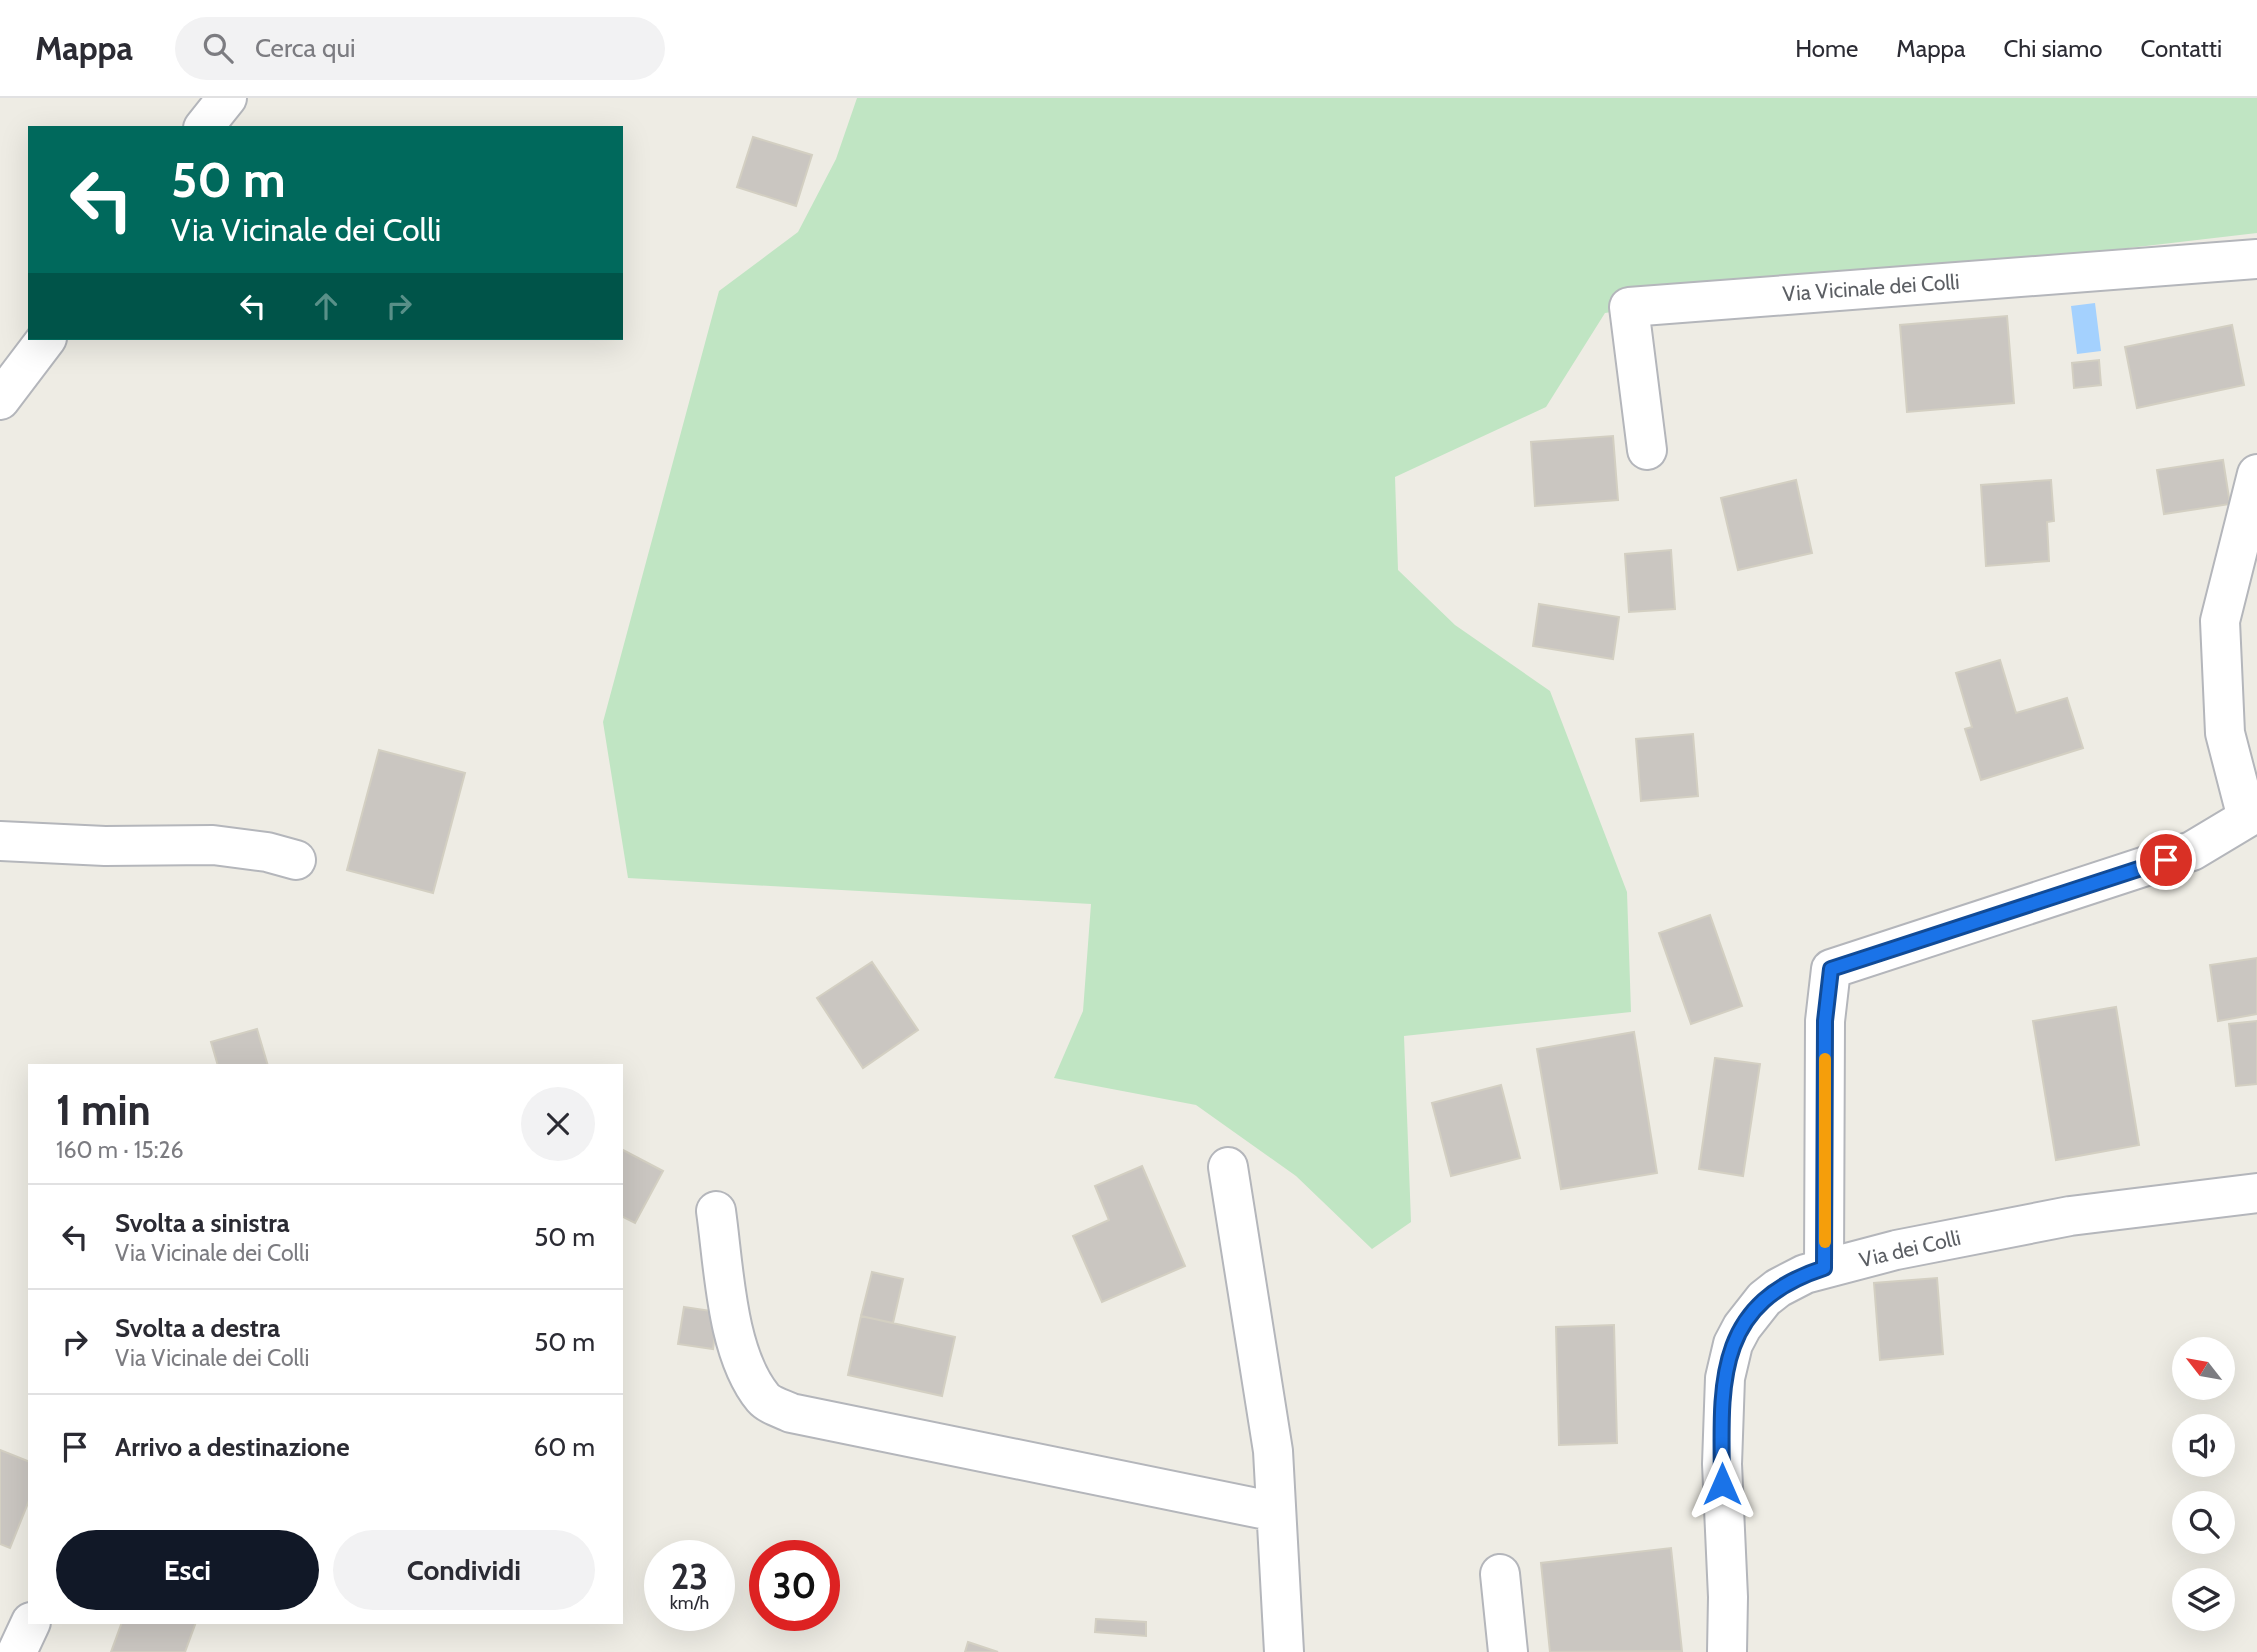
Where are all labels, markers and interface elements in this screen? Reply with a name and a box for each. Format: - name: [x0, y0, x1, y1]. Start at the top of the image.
- search box: [175, 17, 665, 80]
- text: Mappa: [35, 28, 133, 68]
- icon: search: [199, 29, 237, 67]
- text: Cerca qui: [255, 32, 356, 64]
- text: Home: [1795, 34, 1858, 63]
- text: Mappa: [1896, 34, 1965, 63]
- text: Chi siamo: [2003, 34, 2102, 63]
- text: Contatti: [2140, 34, 2222, 63]
- text: 50 m: [171, 150, 286, 209]
- icon: left: [56, 154, 147, 245]
- text: Via Vicinale dei Colli: [171, 210, 441, 249]
- street label: Via Vicinale dei Colli: [1782, 269, 1960, 306]
- icon: left: [234, 287, 272, 325]
- icon: ahead: [307, 287, 345, 325]
- icon: right: [380, 287, 418, 325]
- pin: [2136, 830, 2196, 890]
- icon: arrive: [2147, 841, 2185, 879]
- text: 1 min: [56, 1084, 151, 1136]
- button: close: [521, 1087, 595, 1161]
- text: 160 m · 15:26: [56, 1136, 184, 1164]
- text: Svolta a sinistra: [115, 1207, 290, 1239]
- icon: left: [56, 1218, 94, 1256]
- text: 50 m: [534, 1221, 595, 1253]
- street label: Via dei Colli: [1857, 1225, 1963, 1272]
- text: Via Vicinale dei Colli: [115, 1239, 309, 1267]
- text: Svolta a destra: [115, 1312, 280, 1344]
- icon: right: [56, 1323, 94, 1361]
- text: 50 m: [534, 1326, 595, 1358]
- north arrow: [2172, 1337, 2235, 1400]
- map controls: [2172, 1337, 2235, 1631]
- text: Via Vicinale dei Colli: [115, 1344, 309, 1372]
- button: sound: [2172, 1414, 2235, 1477]
- icon: arrive: [56, 1428, 94, 1466]
- text: Arrivo a destinazione: [115, 1431, 350, 1463]
- text: 60 m: [533, 1431, 595, 1463]
- position arrow: [1685, 1447, 1759, 1521]
- button: search: [2172, 1491, 2235, 1554]
- button: Esci: [56, 1530, 319, 1610]
- button: Condividi: [333, 1530, 595, 1610]
- speed limit sign: 30: [749, 1540, 840, 1631]
- text: 23: [671, 1555, 708, 1598]
- button: layers: [2172, 1568, 2235, 1631]
- text: km/h: [670, 1592, 709, 1614]

